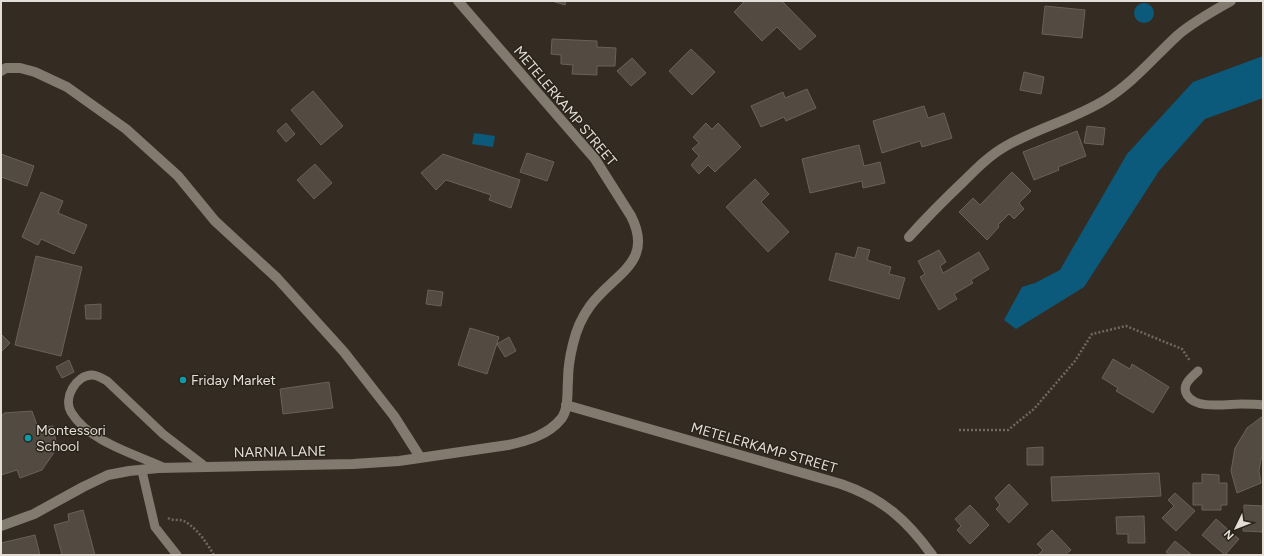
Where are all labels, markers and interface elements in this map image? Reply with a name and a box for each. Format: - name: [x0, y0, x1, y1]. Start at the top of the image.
- street label: METELERKAMP STREET: [510, 43, 620, 170]
- place label: Friday Market: [191, 372, 276, 389]
- marker: Friday Market: [178, 375, 188, 385]
- street label: METELERKAMP STREET: [689, 419, 839, 477]
- place label: Montessori School: [36, 422, 106, 455]
- marker: Montessori School: [23, 433, 33, 443]
- street label: NARNIA LANE: [234, 443, 326, 461]
- north arrow: [1216, 508, 1256, 548]
- text: N: [1221, 527, 1237, 542]

